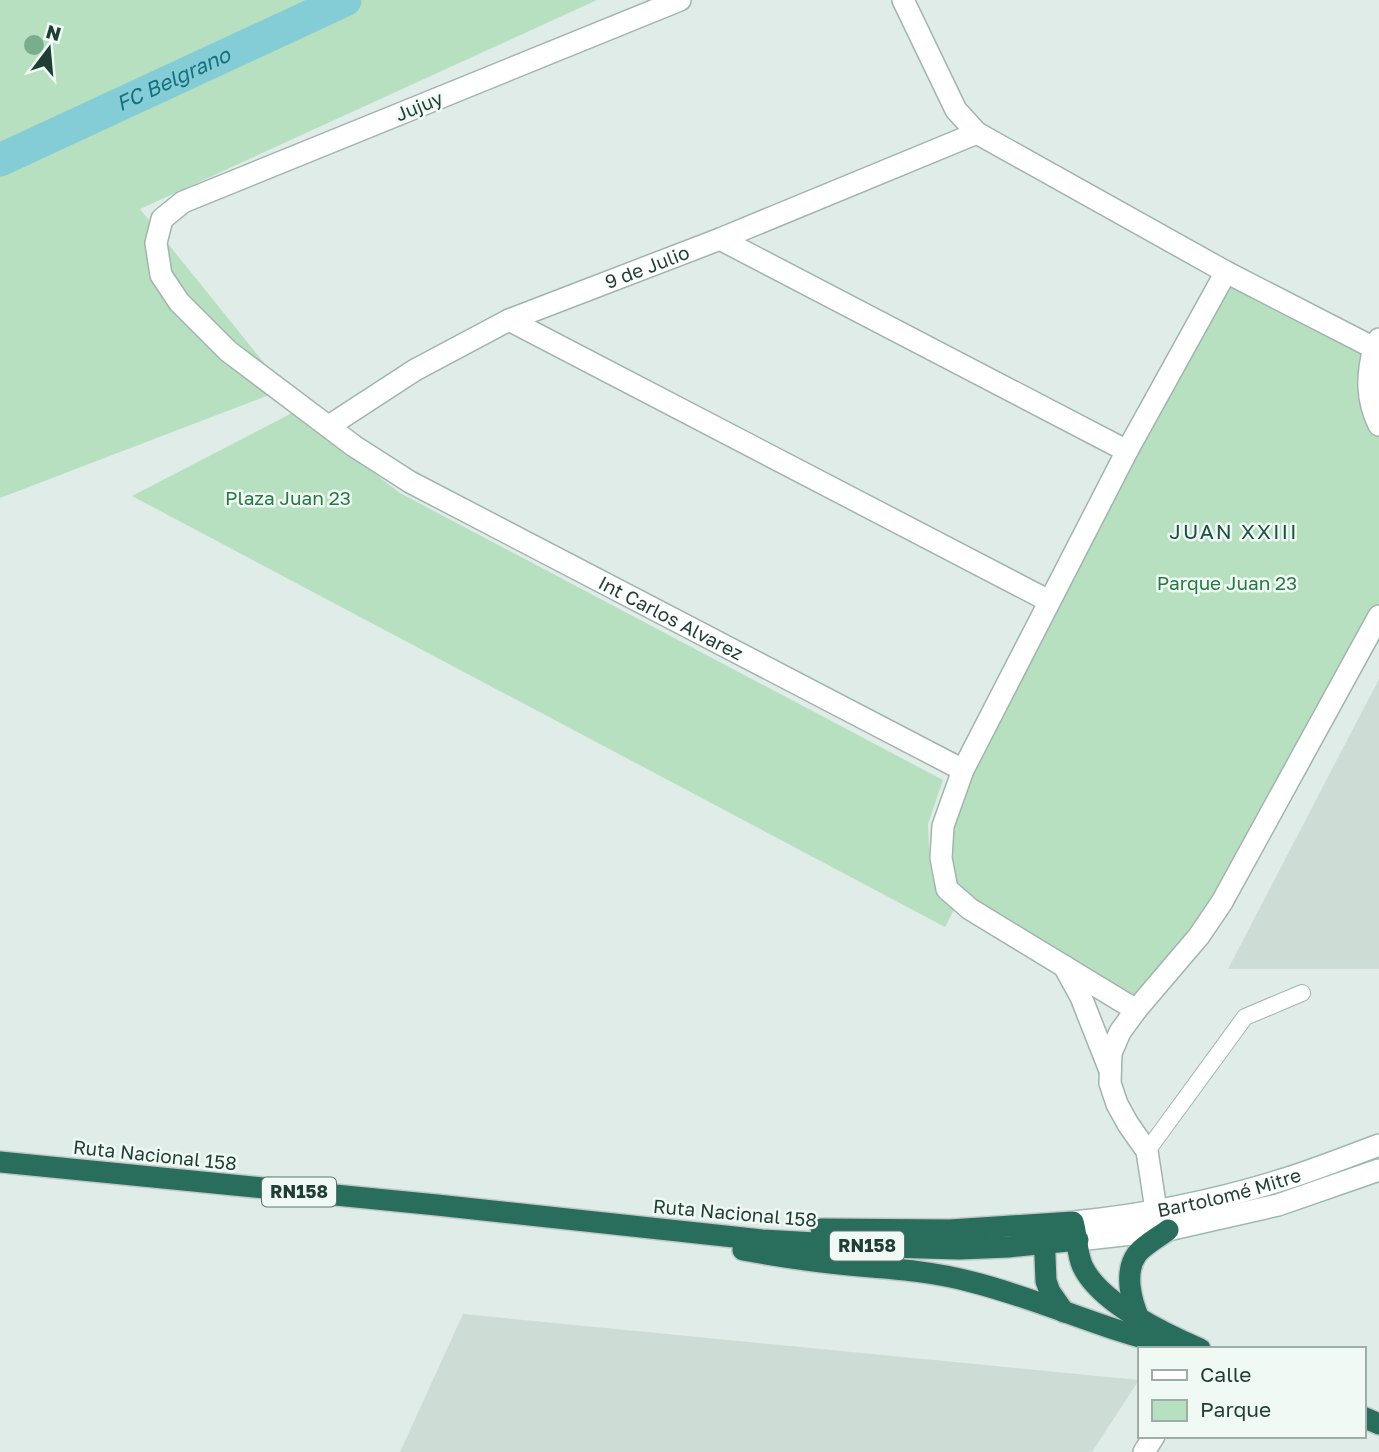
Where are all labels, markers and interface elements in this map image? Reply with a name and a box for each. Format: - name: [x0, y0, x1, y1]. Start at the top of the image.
- north arrow: [14, 14, 84, 84]
- text: N: [44, 19, 64, 45]
- water label: FC Belgrano: [112, 40, 235, 116]
- street label: Jujuy: [392, 86, 446, 125]
- street label: 9 de Julio: [602, 240, 692, 293]
- park label: Plaza Juan 23: [225, 486, 351, 509]
- district label: JUAN XXIII: [1169, 518, 1299, 544]
- street label: Int Carlos Alvarez: [595, 570, 747, 665]
- park label: Parque Juan 23: [1157, 571, 1297, 594]
- street label: Ruta Nacional 158: [72, 1134, 238, 1175]
- street label: Bartolomé Mitre: [1155, 1163, 1304, 1221]
- road number: RN158: [262, 1177, 336, 1206]
- street label: Ruta Nacional 158: [652, 1194, 818, 1231]
- road number: RN158: [830, 1232, 904, 1260]
- legend: [1138, 1347, 1365, 1438]
- text: Calle: [1200, 1361, 1252, 1387]
- text: Parque: [1200, 1396, 1271, 1422]

